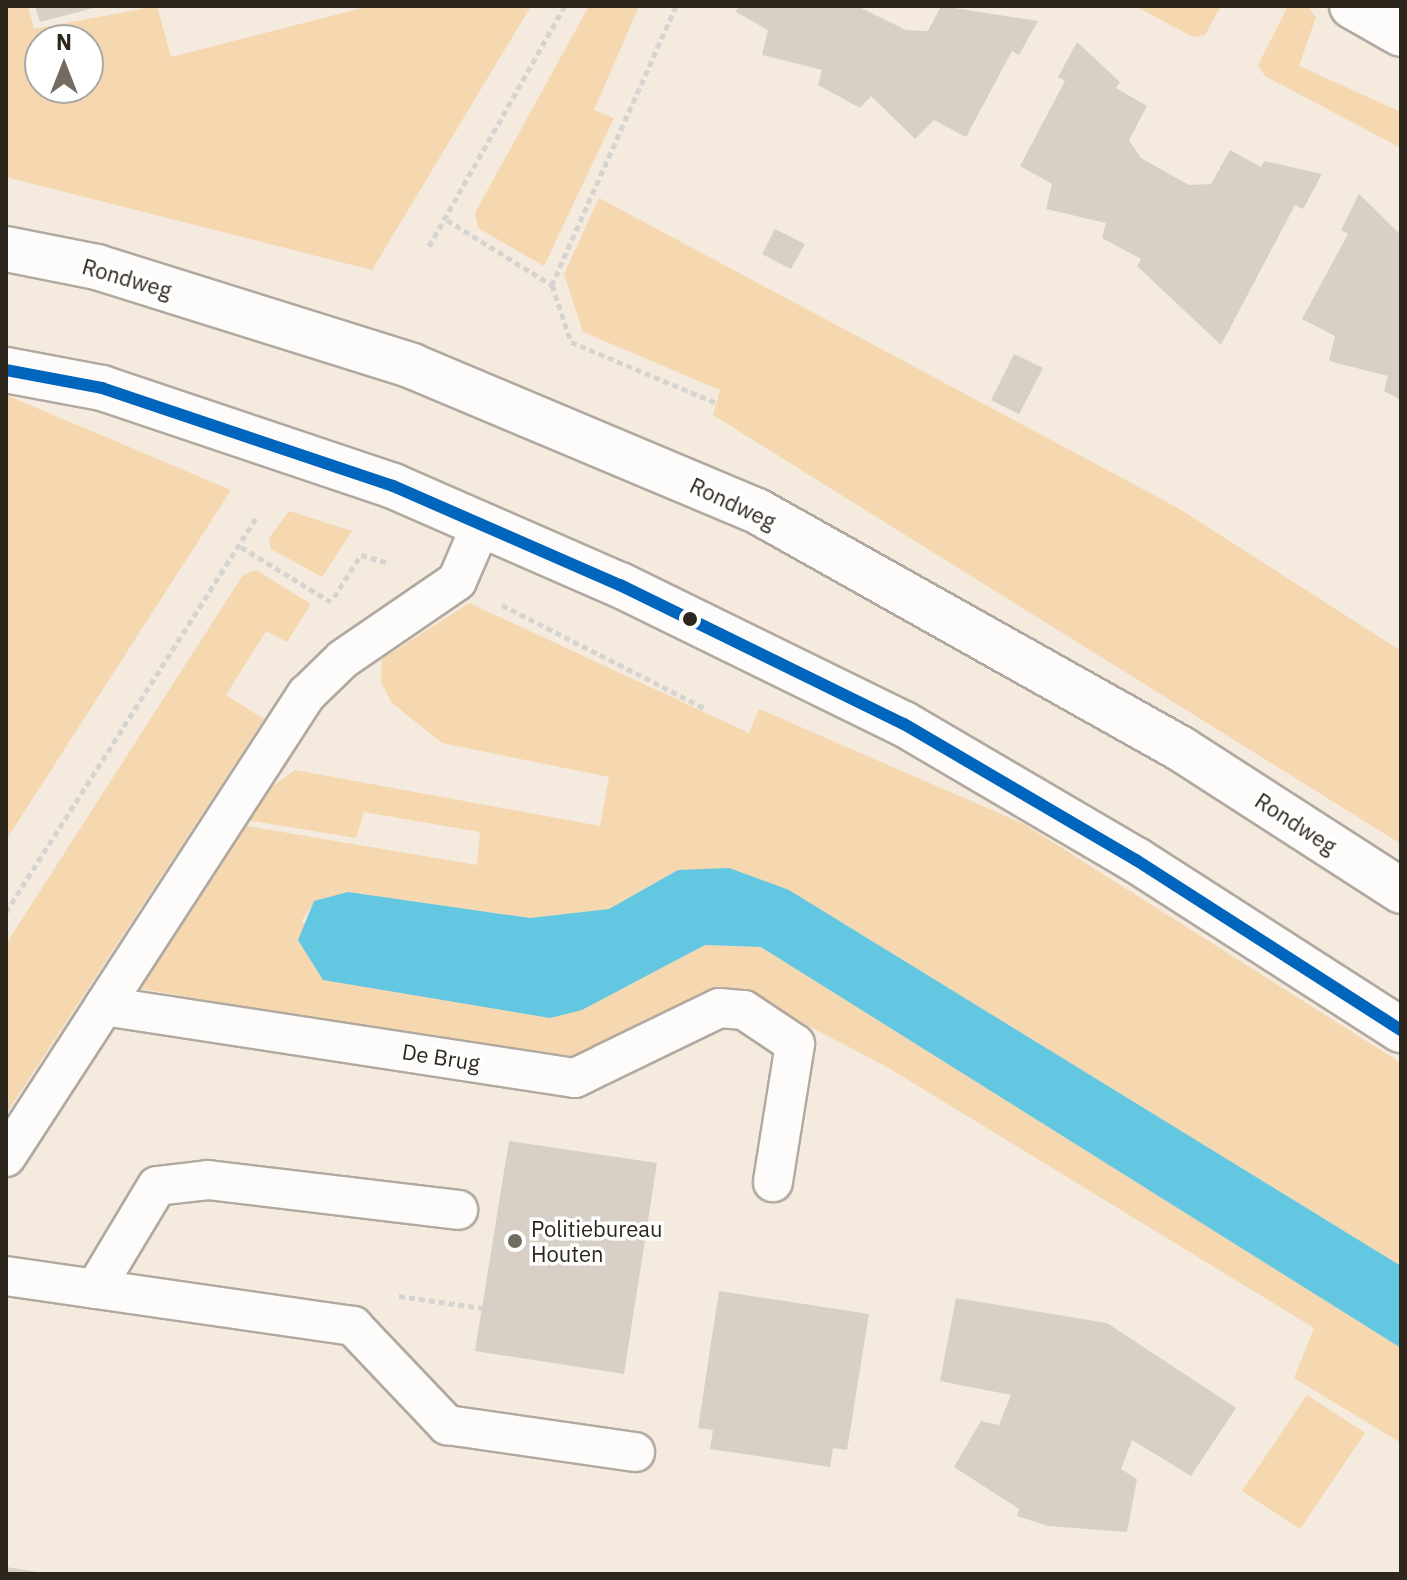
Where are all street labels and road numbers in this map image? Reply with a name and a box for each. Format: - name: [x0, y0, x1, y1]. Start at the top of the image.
- street label: Rondweg: [79, 253, 175, 303]
- street label: Rondweg: [686, 472, 780, 534]
- street label: Rondweg: [1250, 787, 1342, 859]
- street label: De Brug: [400, 1038, 482, 1076]

